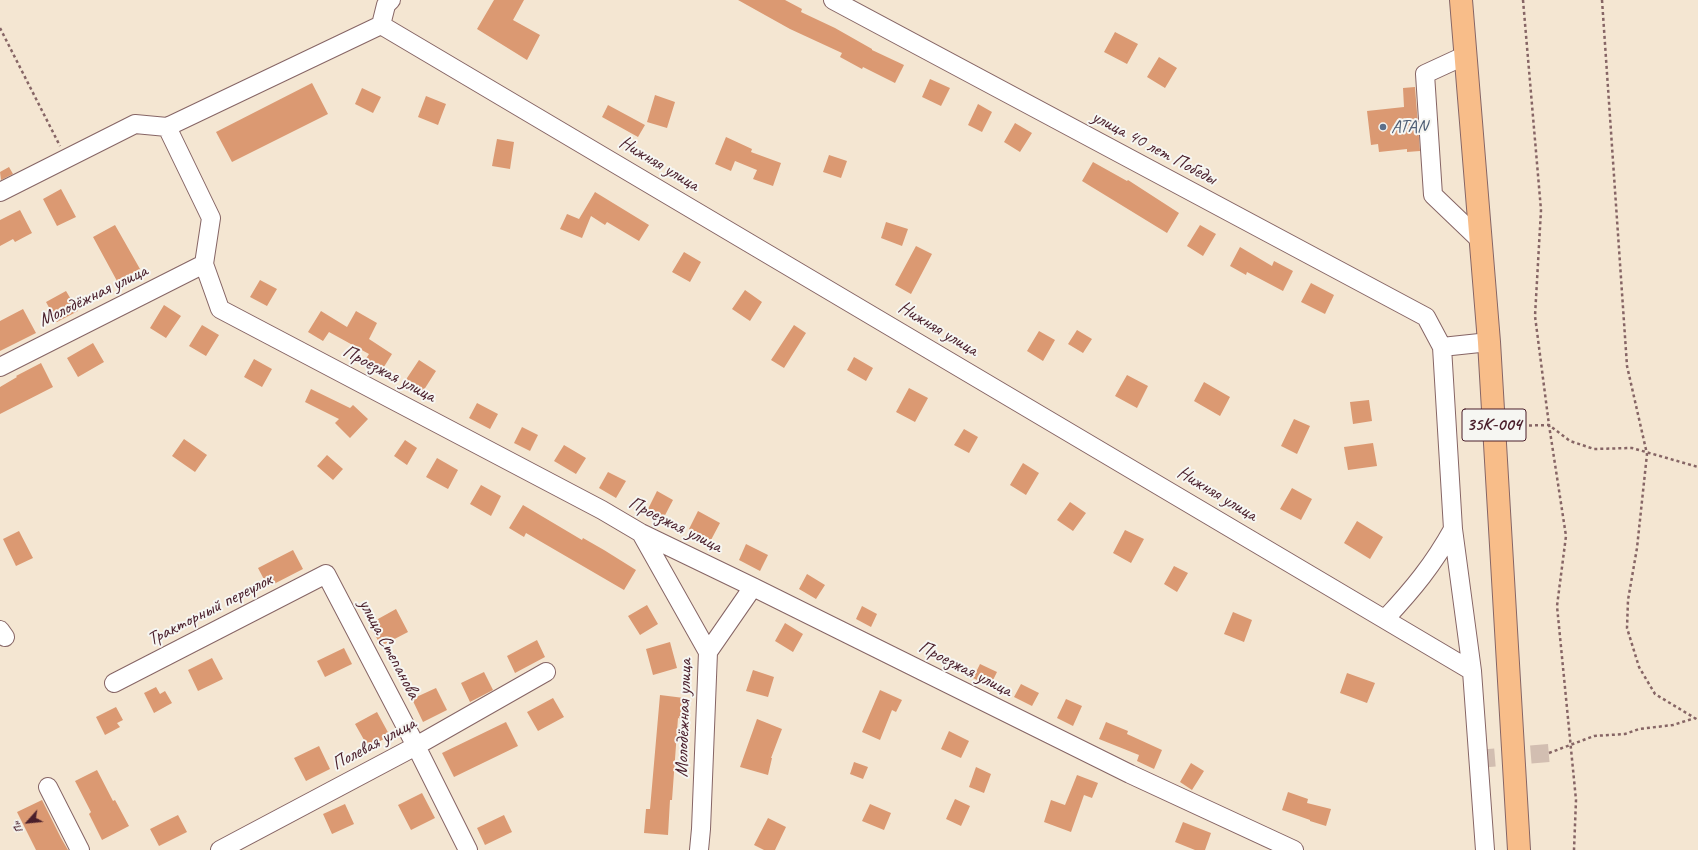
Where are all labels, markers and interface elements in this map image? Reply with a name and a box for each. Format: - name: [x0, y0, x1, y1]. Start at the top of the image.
- street label: улица 40 лет Победы: [1088, 105, 1220, 191]
- place label: ATAN: [1391, 116, 1427, 138]
- marker: ATAN: [1378, 122, 1388, 132]
- street label: Нижняя улица: [615, 131, 703, 197]
- street label: Молодёжная улица: [35, 260, 151, 332]
- street label: Нижняя улица: [894, 296, 982, 362]
- street label: Проезжая улица: [339, 340, 439, 408]
- road number: 35К-004: [1462, 409, 1526, 441]
- street label: Нижняя улица: [1173, 461, 1261, 527]
- street label: Проезжая улица: [624, 492, 726, 558]
- street label: Тракторный переулок: [144, 569, 276, 651]
- street label: улица Степанова: [353, 595, 425, 703]
- street label: Проезжая улица: [914, 636, 1016, 702]
- street label: Молодёжная улица: [671, 658, 697, 778]
- street label: Полевая улица: [328, 712, 420, 776]
- north arrow: [8, 802, 48, 842]
- text: Пн: [8, 819, 26, 836]

